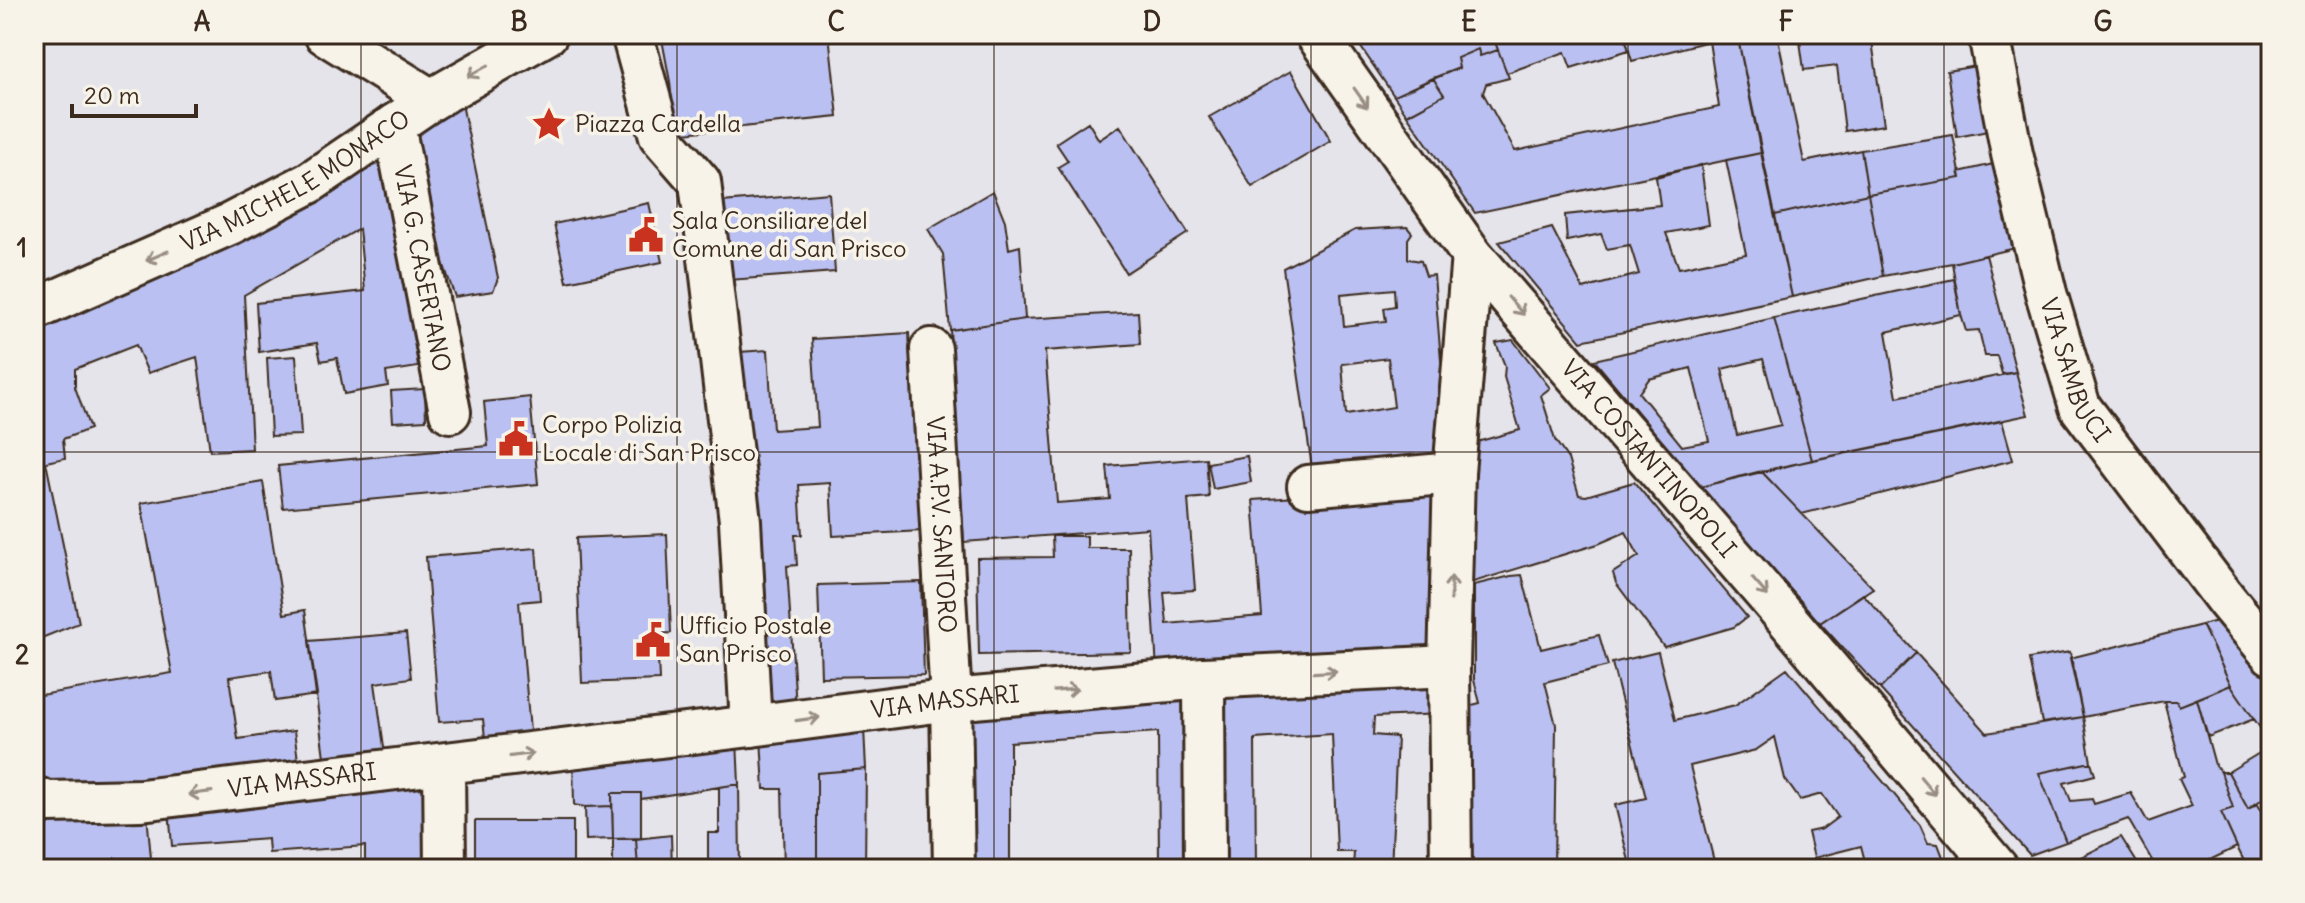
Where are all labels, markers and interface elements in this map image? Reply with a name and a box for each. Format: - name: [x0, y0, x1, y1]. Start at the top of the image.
- text: A: [194, 5, 211, 38]
- text: B: [510, 5, 528, 38]
- text: C: [827, 5, 845, 38]
- text: D: [1143, 5, 1161, 38]
- text: E: [1461, 5, 1477, 38]
- text: F: [1779, 5, 1794, 38]
- text: G: [2094, 5, 2113, 38]
- one-way arrow: [467, 64, 491, 80]
- scale bar: [72, 68, 196, 118]
- text: 20 m: [84, 80, 140, 110]
- one-way arrow: [1353, 86, 1369, 108]
- street label: VIA MICHELE MONACO: [176, 103, 415, 258]
- place icon: Piazza Cardella: [530, 105, 568, 143]
- place label: Piazza Cardella: [575, 108, 741, 138]
- street label: VIA G. CASERTANO: [388, 162, 458, 374]
- place label: Sala Consiliare del Comune di San Prisco: [672, 205, 906, 263]
- public building icon: Sala Consiliare del Comune di San Prisco: [627, 216, 665, 254]
- text: 1: [17, 231, 27, 264]
- one-way arrow: [145, 250, 170, 265]
- street label: VIA SAMBUCI: [2034, 294, 2117, 448]
- one-way arrow: [1507, 296, 1525, 316]
- street label: VIA COSTANTINOPOLI: [1555, 353, 1743, 563]
- place label: Corpo Polizia Locale di San Prisco: [542, 409, 756, 467]
- street label: VIA A.P.V. SANTORO: [921, 415, 963, 634]
- public building icon: Corpo Polizia Locale di San Prisco: [497, 420, 535, 458]
- one-way arrow: [1444, 575, 1459, 602]
- one-way arrow: [1750, 577, 1768, 597]
- place label: Ufficio Postale San Prisco: [679, 610, 832, 668]
- public building icon: Ufficio Postale San Prisco: [634, 621, 672, 659]
- text: 2: [15, 638, 29, 671]
- one-way arrow: [1311, 664, 1338, 679]
- street label: VIA MASSARI: [869, 678, 1021, 724]
- one-way arrow: [1052, 682, 1079, 697]
- one-way arrow: [794, 711, 820, 726]
- one-way arrow: [508, 747, 535, 762]
- street label: VIA MASSARI: [226, 756, 378, 803]
- one-way arrow: [1919, 775, 1937, 796]
- one-way arrow: [187, 785, 214, 800]

